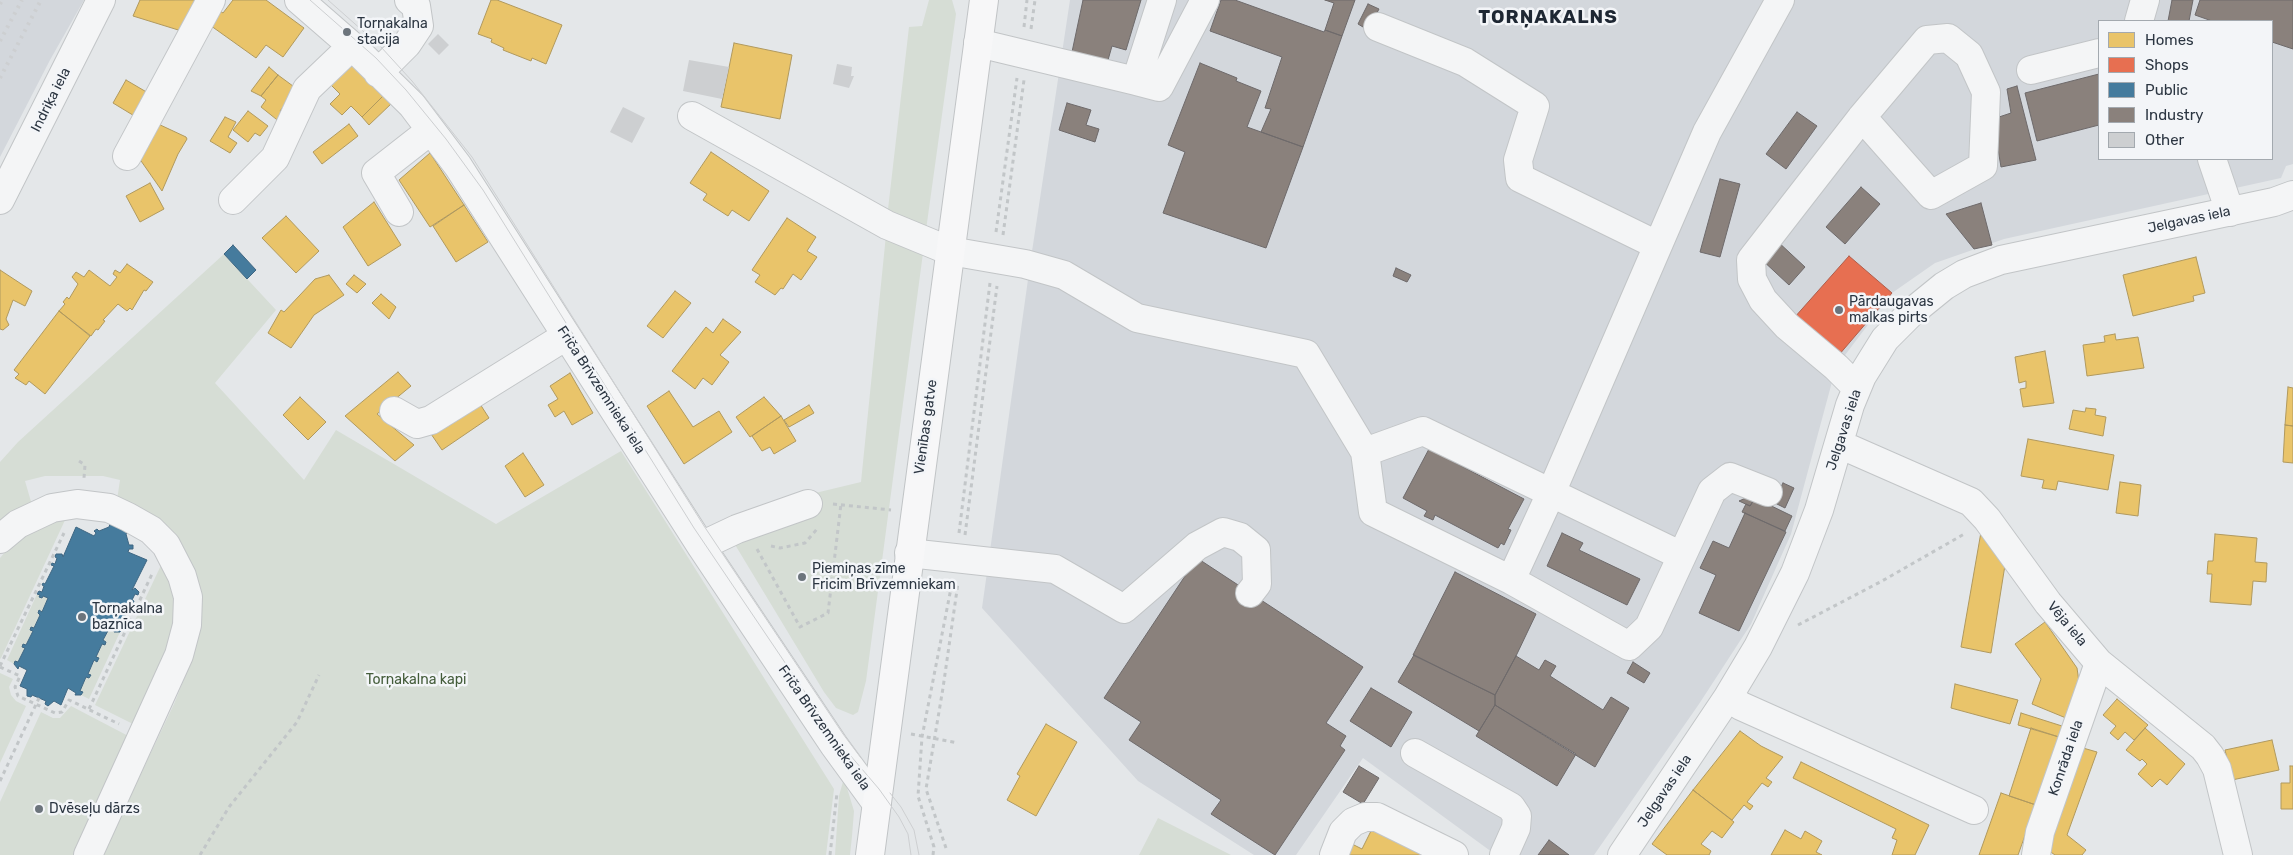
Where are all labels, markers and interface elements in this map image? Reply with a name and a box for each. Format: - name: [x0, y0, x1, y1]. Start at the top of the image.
- district label: TORŅAKALNS: [1477, 7, 1619, 29]
- place label: Torņakalna stacija: [357, 16, 428, 48]
- legend: [2098, 20, 2273, 160]
- marker: Torņakalna stacija: [341, 26, 353, 38]
- text: Homes: [2145, 31, 2194, 49]
- text: Shops: [2145, 56, 2189, 74]
- street label: Indriķa iela: [28, 65, 74, 135]
- text: Public: [2145, 81, 2188, 99]
- text: Industry: [2145, 106, 2204, 124]
- text: Other: [2145, 131, 2184, 149]
- street label: Jelgavas iela: [2146, 203, 2232, 237]
- place label: Pārdaugavas malkas pirts: [1849, 294, 1934, 326]
- marker: Pārdaugavas malkas pirts: [1833, 304, 1845, 316]
- street label: Friča Brīvzemnieka iela: [553, 323, 649, 457]
- street label: Vienības gatve: [911, 378, 941, 476]
- street label: Jelgavas iela: [1823, 387, 1865, 473]
- place label: Piemiņas zīme Fricim Brīvzemniekam: [812, 561, 956, 594]
- marker: Piemiņas zīme Fricim Brīvzemniekam: [796, 571, 808, 583]
- street label: Vēja iela: [2043, 598, 2091, 650]
- place label: Torņakalna baznīca: [92, 601, 163, 634]
- marker: Torņakalna baznīca: [76, 611, 88, 623]
- street label: Friča Brīvzemnieka iela: [774, 662, 874, 794]
- park label: Torņakalna kapi: [366, 672, 466, 688]
- street label: Konrāda iela: [2045, 718, 2087, 798]
- street label: Jelgavas iela: [1634, 751, 1696, 831]
- place label: Dvēseļu dārzs: [49, 801, 140, 817]
- marker: Dvēseļu dārzs: [33, 803, 45, 815]

